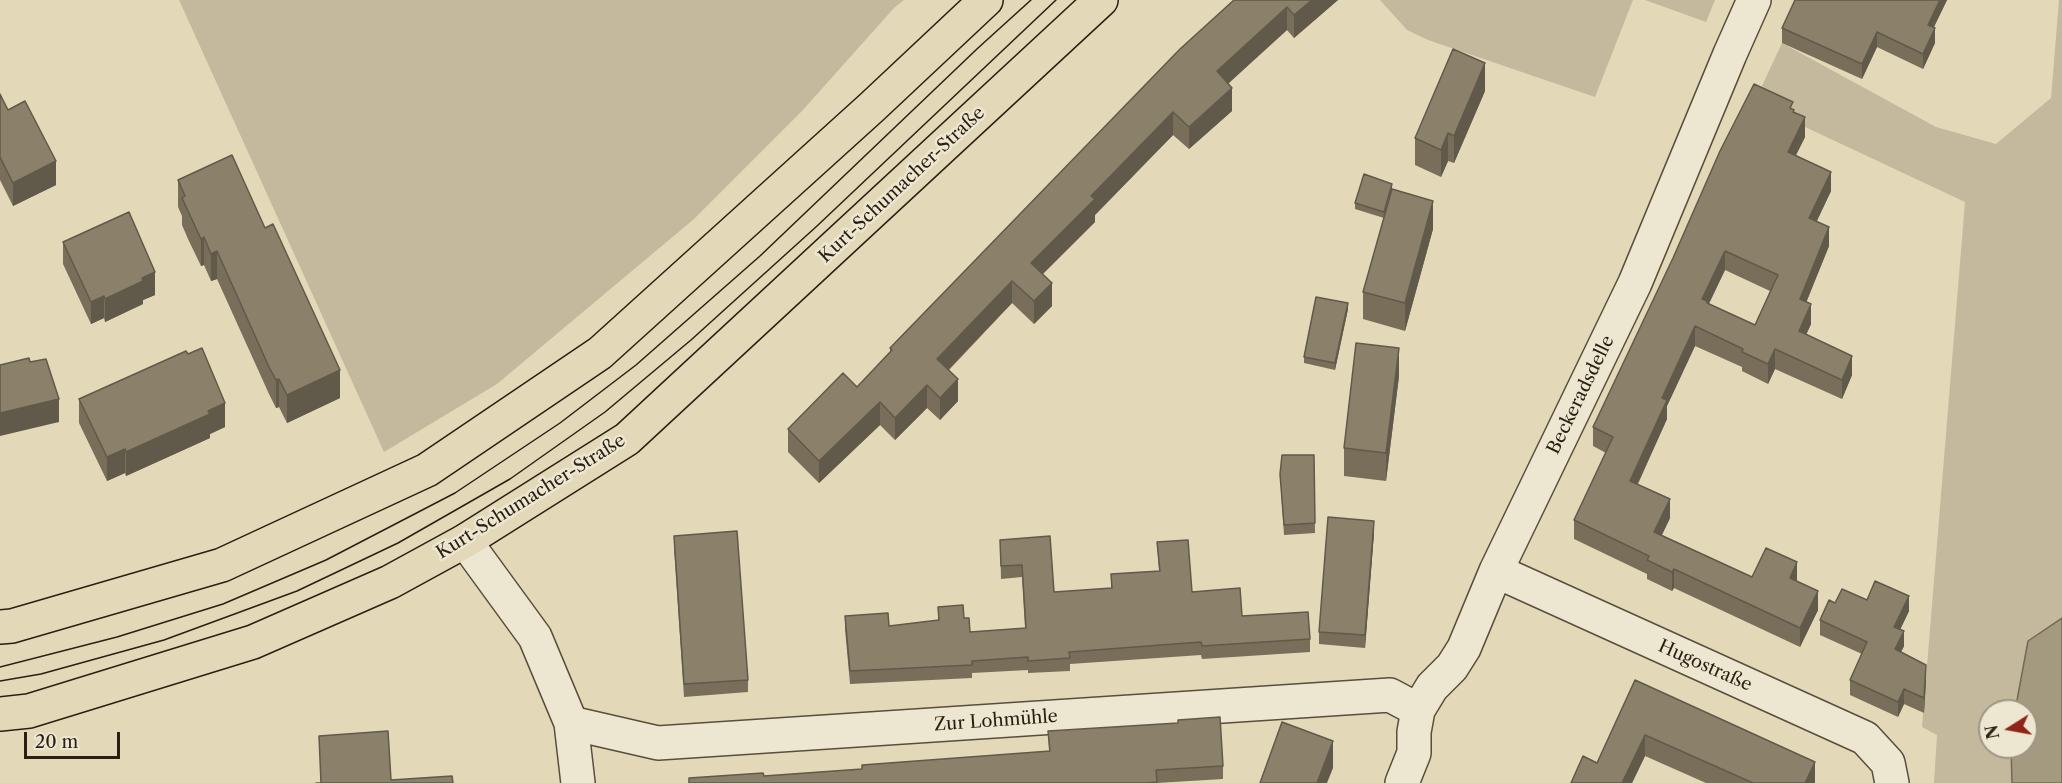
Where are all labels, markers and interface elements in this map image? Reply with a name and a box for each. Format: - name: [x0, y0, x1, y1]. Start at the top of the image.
- street label: Kurt-Schumacher-Straße: [815, 103, 989, 267]
- street label: Beckeradsdelle: [1543, 332, 1619, 458]
- street label: Kurt-Schumacher-Straße: [433, 430, 629, 564]
- street label: Hugostraße: [1655, 636, 1755, 696]
- north arrow: [1978, 699, 2038, 759]
- street label: Zur Lohmühle: [933, 706, 1059, 736]
- scale bar: [27, 720, 123, 758]
- text: N: [1981, 723, 2003, 741]
- text: 20 m: [35, 731, 78, 753]

